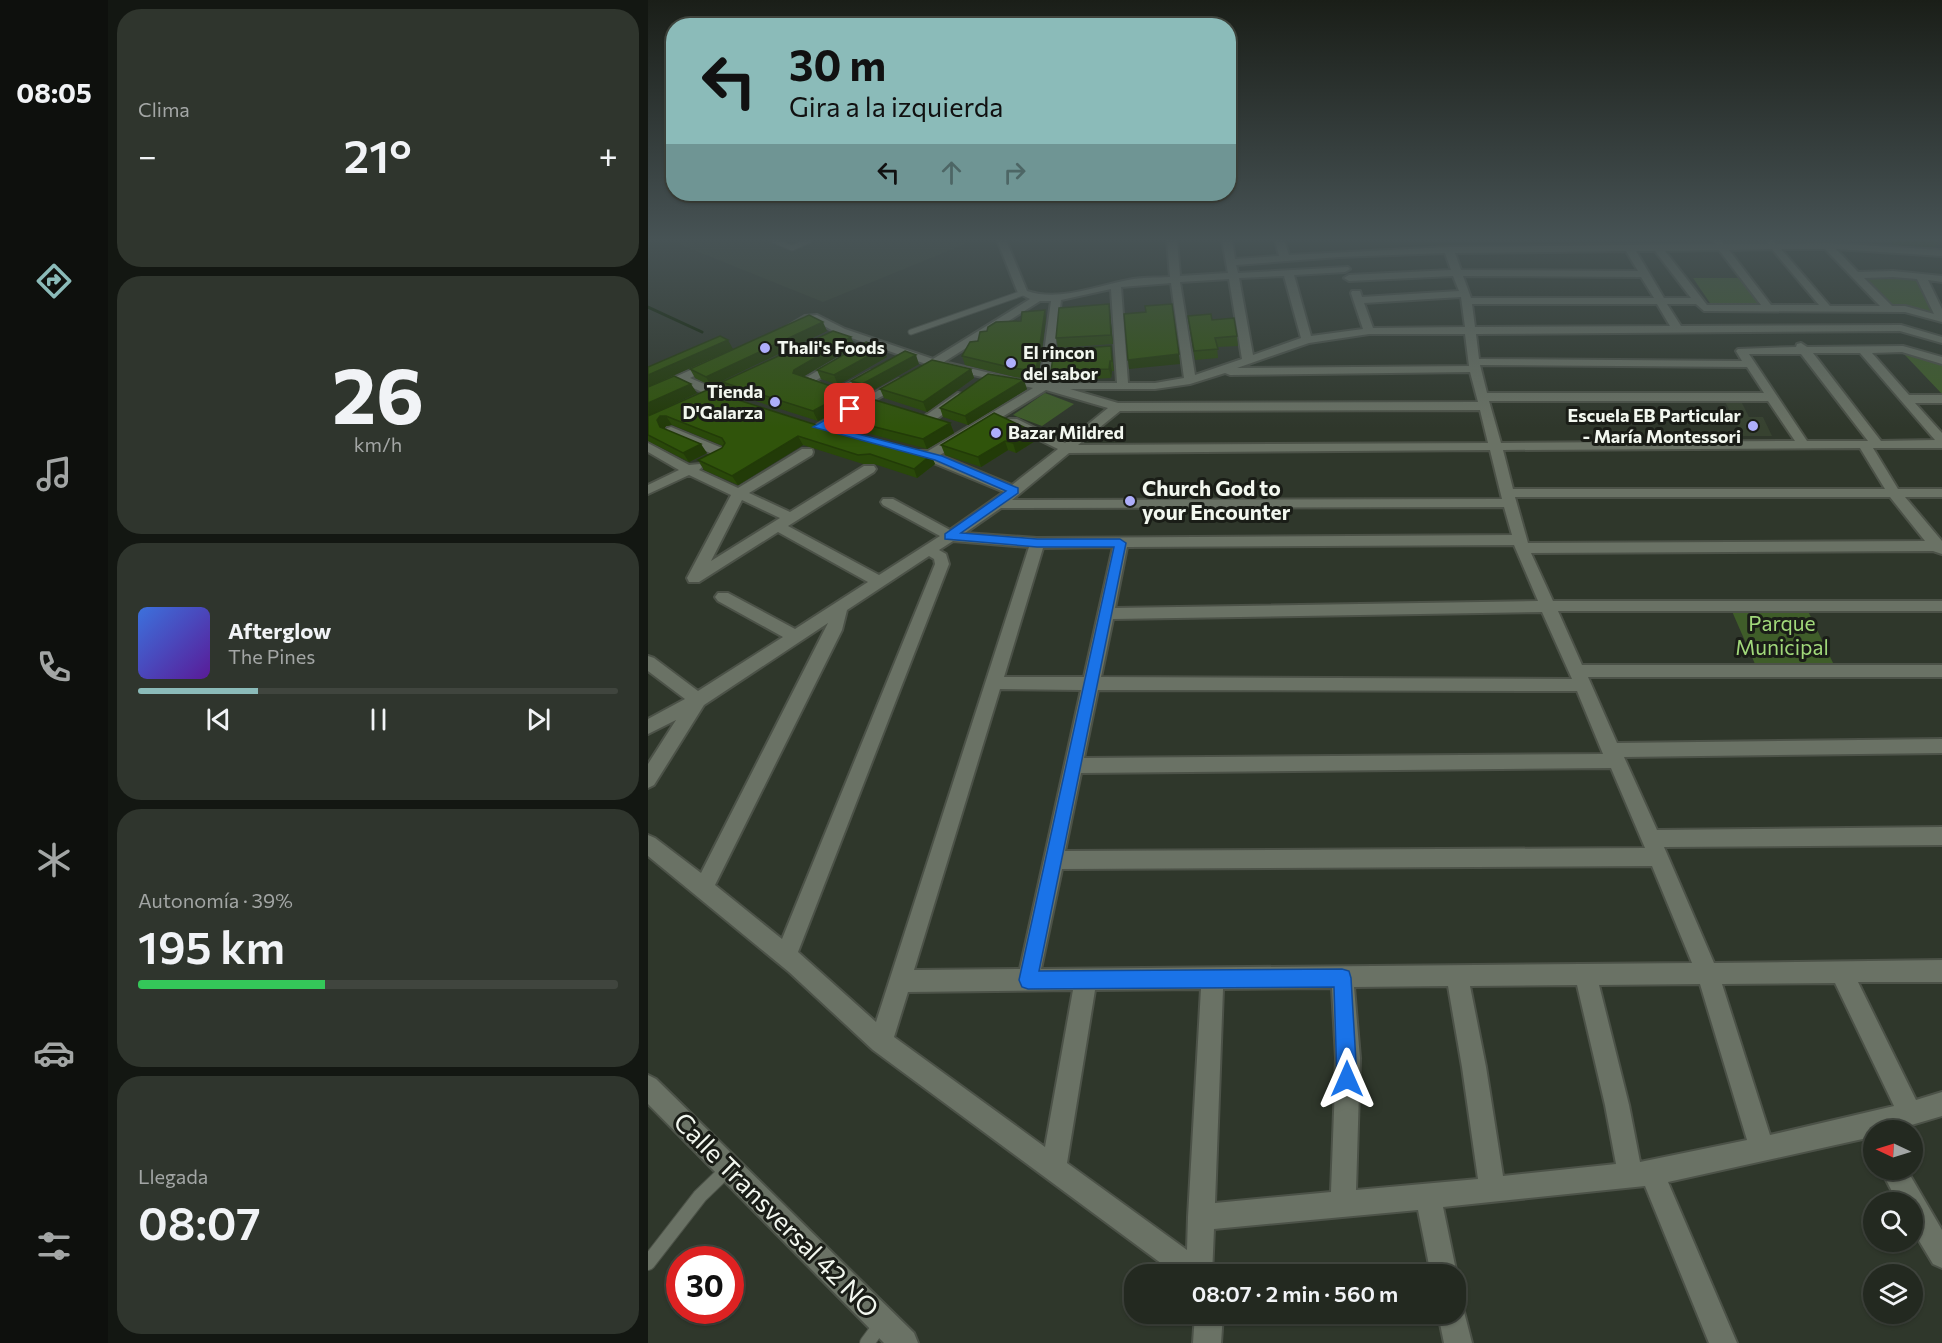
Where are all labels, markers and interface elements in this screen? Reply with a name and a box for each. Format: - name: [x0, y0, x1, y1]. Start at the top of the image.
- text: 30 m: [789, 38, 886, 90]
- icon: left: [690, 42, 768, 120]
- text: 08:05: [16, 76, 92, 109]
- text: Gira a la izquierda: [789, 90, 1003, 123]
- text: Clima: [138, 97, 190, 121]
- text: 21°: [344, 127, 412, 182]
- text: −: [138, 134, 157, 175]
- text: +: [599, 134, 618, 175]
- icon: left: [872, 156, 905, 189]
- icon: ahead: [935, 156, 968, 189]
- icon: right: [998, 156, 1031, 189]
- icon: directions: [33, 260, 75, 302]
- place label: Thali's Foods: [777, 336, 885, 358]
- marker: Thali's Foods: [758, 341, 772, 355]
- place label: El rincon del sabor: [1023, 341, 1099, 384]
- text: 26: [332, 345, 424, 440]
- marker: El rincon del sabor: [1004, 356, 1018, 370]
- place label: Tienda D'Galarza: [683, 380, 763, 423]
- pin: [824, 383, 875, 434]
- icon: arrive: [833, 392, 866, 425]
- marker: Tienda D'Galarza: [768, 395, 782, 409]
- place label: Escuela EB Particular - María Montessori: [1568, 404, 1742, 447]
- marker: Escuela EB Particular - María Montessori: [1746, 419, 1760, 433]
- place label: Bazar Mildred: [1008, 421, 1124, 443]
- marker: Bazar Mildred: [989, 426, 1003, 440]
- text: km/h: [354, 432, 402, 456]
- icon: music: [33, 453, 75, 495]
- place label: Church God to your Encounter: [1142, 475, 1291, 524]
- marker: Church God to your Encounter: [1123, 494, 1137, 508]
- park label: Parque Municipal: [1735, 610, 1829, 659]
- text: Afterglow: [228, 617, 331, 644]
- text: The Pines: [228, 644, 315, 668]
- icon: phone: [33, 646, 75, 688]
- icon: previous: [202, 703, 235, 736]
- icon: pause: [362, 703, 395, 736]
- icon: next: [522, 703, 555, 736]
- icon: climate: [33, 839, 75, 881]
- text: Autonomía · 39%: [138, 888, 293, 912]
- text: 195 km: [138, 918, 285, 973]
- icon: car: [33, 1032, 75, 1074]
- position arrow: [1315, 1047, 1379, 1111]
- street label: Calle Transversal 42 NO: [668, 1105, 886, 1323]
- north arrow: [1863, 1120, 1923, 1180]
- map controls: [1863, 1120, 1923, 1324]
- text: Llegada: [138, 1164, 208, 1188]
- button: search: [1863, 1192, 1923, 1252]
- text: 08:07: [138, 1194, 261, 1249]
- icon: filters: [33, 1225, 75, 1267]
- speed limit sign: 30: [666, 1246, 744, 1324]
- button: layers: [1863, 1264, 1923, 1324]
- text: 08:07 · 2 min · 560 m: [1192, 1280, 1398, 1307]

